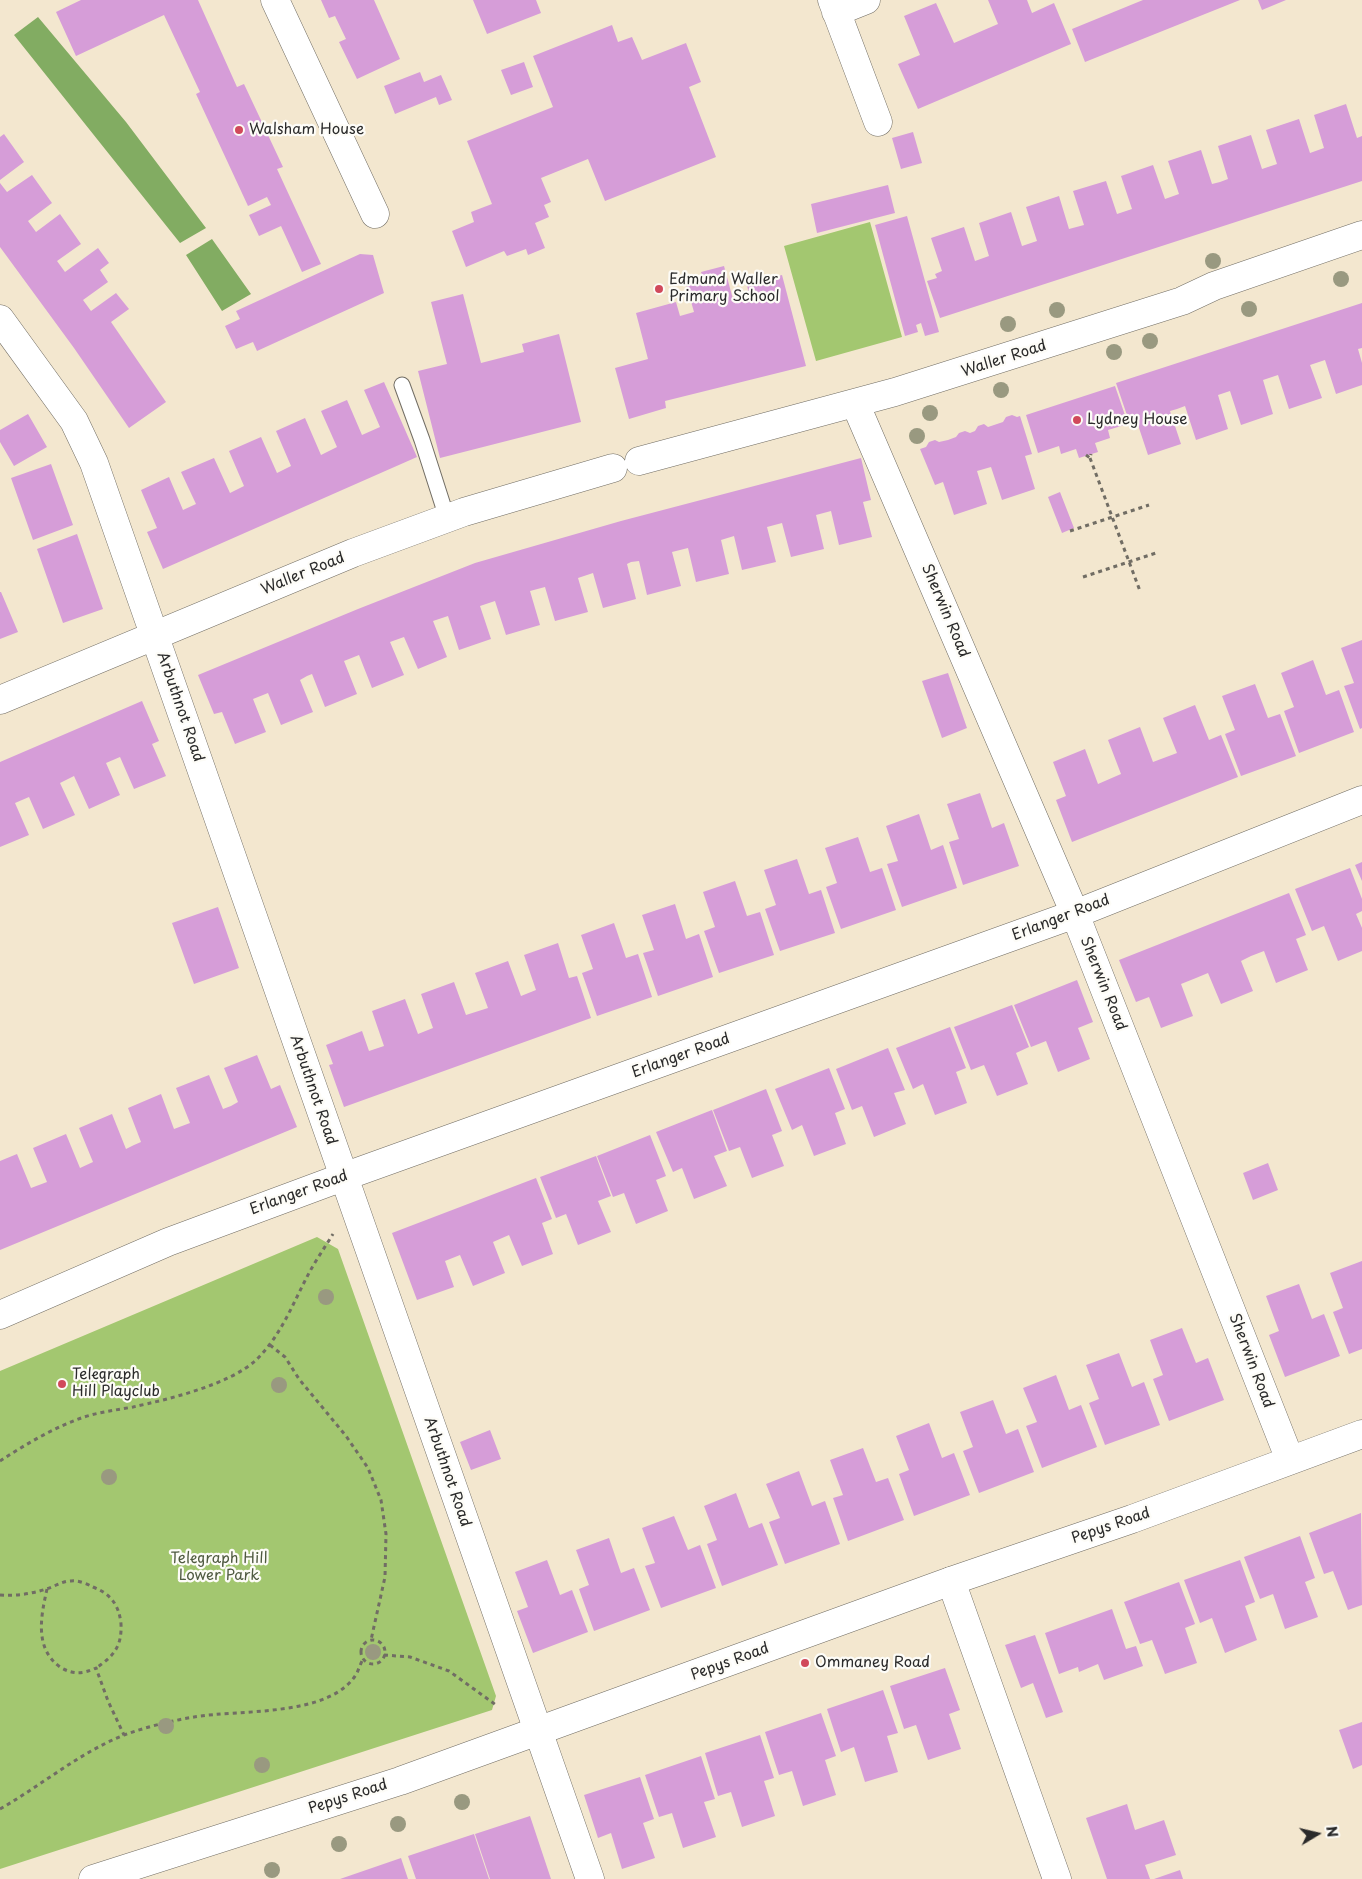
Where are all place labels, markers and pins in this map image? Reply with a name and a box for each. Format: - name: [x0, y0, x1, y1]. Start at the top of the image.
- place label: Walsham House: [249, 121, 364, 139]
- marker: Walsham House: [233, 124, 245, 136]
- place label: Edmund Waller Primary School: [669, 271, 780, 306]
- marker: Edmund Waller Primary School: [653, 283, 665, 295]
- place label: Lydney House: [1087, 411, 1188, 429]
- marker: Lydney House: [1071, 414, 1083, 426]
- place label: Telegraph Hill Playclub: [72, 1366, 160, 1401]
- marker: Telegraph Hill Playclub: [56, 1378, 68, 1390]
- place label: Ommaney Road: [815, 1654, 930, 1672]
- marker: Ommaney Road: [799, 1657, 811, 1669]

